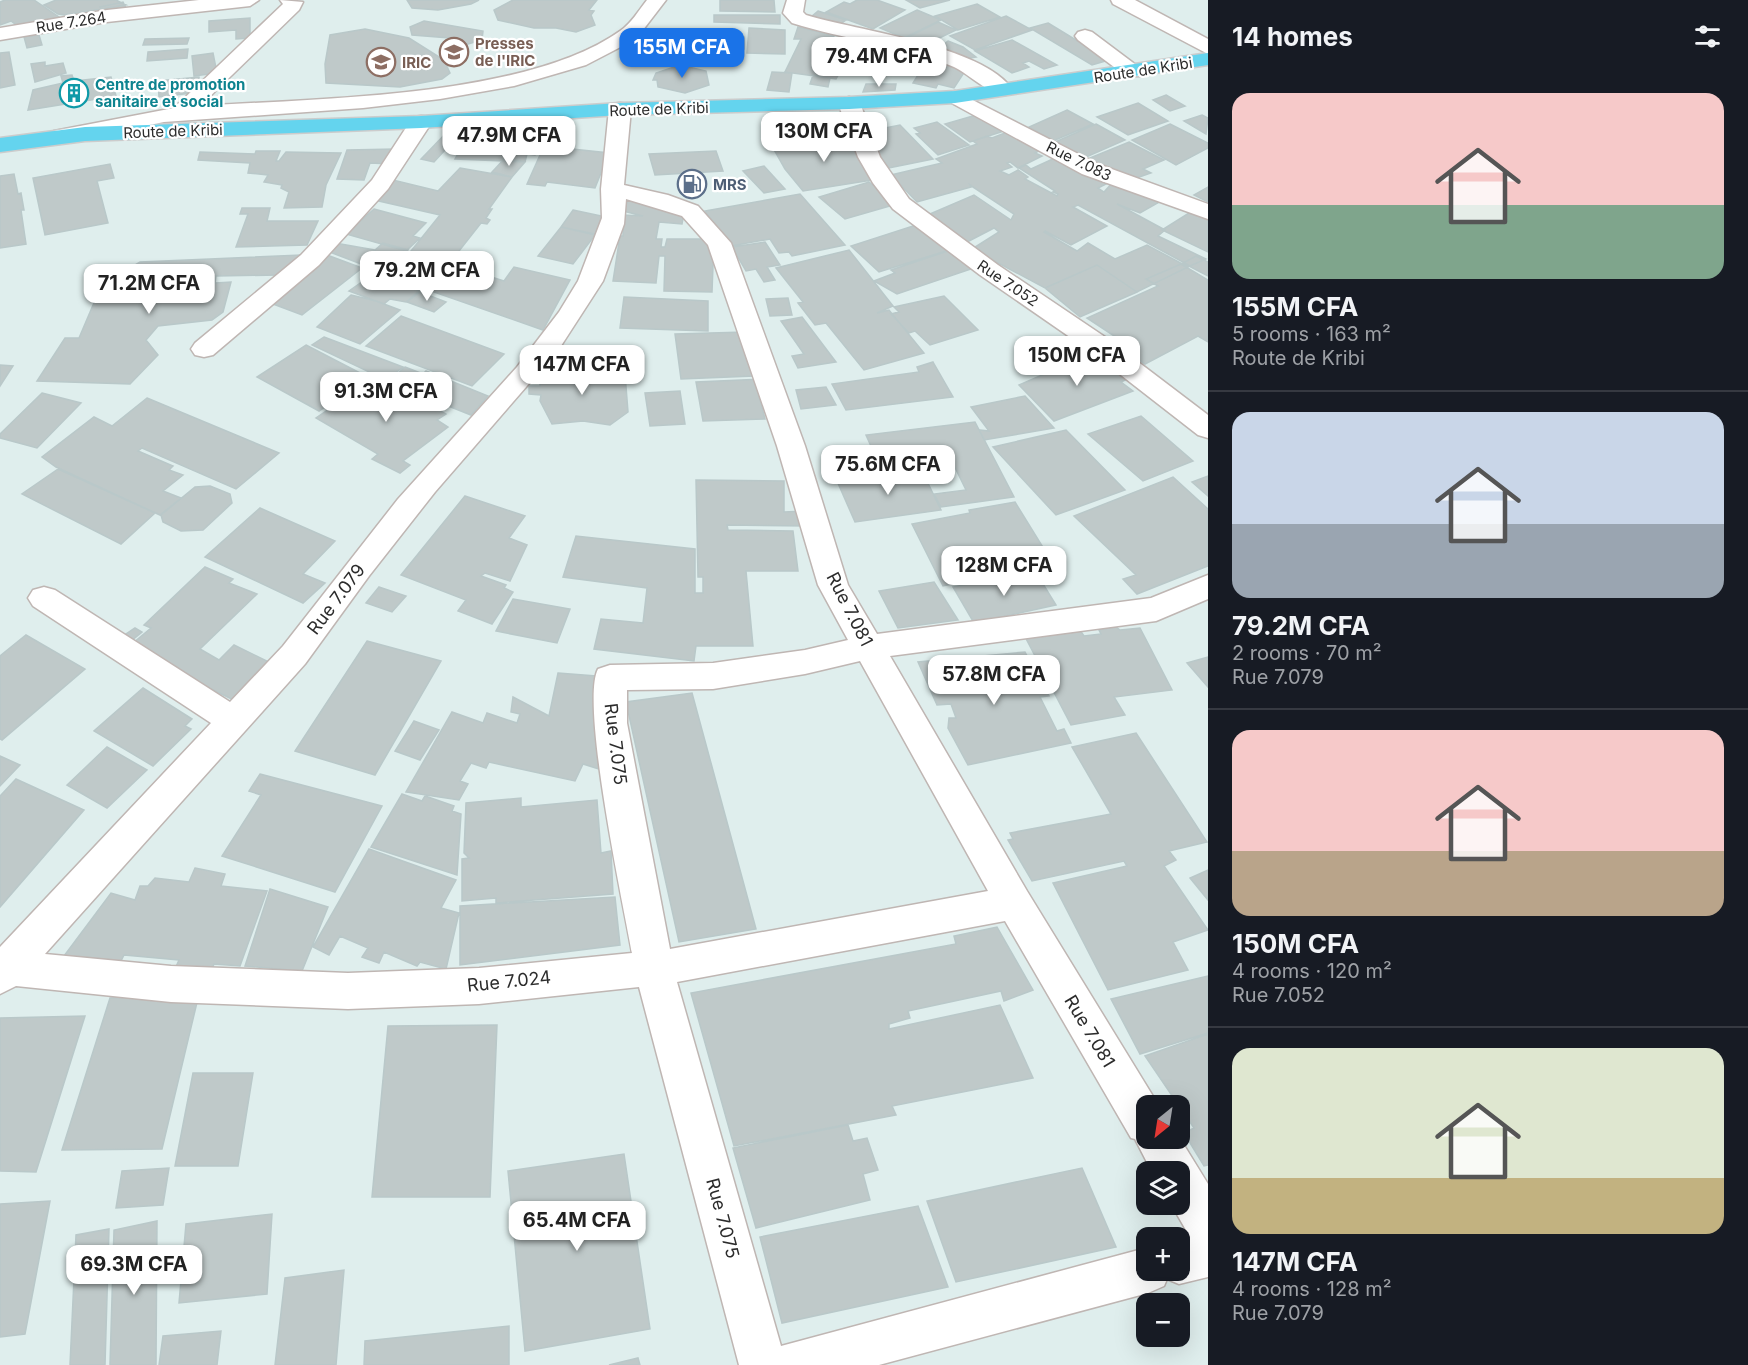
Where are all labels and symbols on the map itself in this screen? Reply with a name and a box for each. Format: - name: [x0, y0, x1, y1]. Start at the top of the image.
- street label: Rue 7.264: [35, 7, 107, 37]
- pin: 155M CFA: [620, 28, 744, 79]
- place label: Presses de l'IRIC: [475, 34, 535, 70]
- school or university icon: Presses de l'IRIC: [438, 36, 470, 68]
- pin: 79.4M CFA: [810, 37, 948, 88]
- school or university icon: IRIC: [365, 46, 397, 78]
- place label: IRIC: [402, 53, 431, 72]
- street label: Route de Kribi: [1092, 53, 1194, 87]
- place label: Centre de promotion sanitaire et social: [95, 75, 245, 111]
- building icon: Centre de promotion sanitaire et social: [58, 77, 90, 109]
- street label: Route de Kribi: [609, 98, 709, 120]
- pin: 130M CFA: [762, 112, 886, 163]
- pin: 47.9M CFA: [440, 116, 578, 167]
- street label: Route de Kribi: [123, 120, 223, 142]
- street label: Rue 7.083: [1043, 137, 1115, 185]
- fuel station icon: MRS: [676, 168, 708, 200]
- place label: MRS: [713, 175, 747, 194]
- pin: 79.2M CFA: [358, 251, 496, 302]
- street label: Rue 7.052: [974, 256, 1042, 310]
- pin: 71.2M CFA: [80, 264, 218, 315]
- pin: 150M CFA: [1015, 336, 1139, 387]
- pin: 147M CFA: [520, 345, 644, 396]
- pin: 91.3M CFA: [317, 372, 455, 423]
- pin: 75.6M CFA: [819, 445, 957, 496]
- pin: 128M CFA: [942, 546, 1066, 597]
- street label: Rue 7.079: [303, 560, 369, 638]
- street label: Rue 7.081: [822, 568, 878, 650]
- pin: 57.8M CFA: [925, 655, 1063, 706]
- street label: Rue 7.075: [601, 702, 631, 786]
- street label: Rue 7.024: [466, 966, 552, 996]
- street label: Rue 7.081: [1060, 991, 1120, 1071]
- north arrow: [1136, 1095, 1190, 1149]
- street label: Rue 7.075: [702, 1175, 744, 1261]
- pin: 65.4M CFA: [508, 1201, 646, 1252]
- pin: 69.3M CFA: [65, 1245, 203, 1296]

